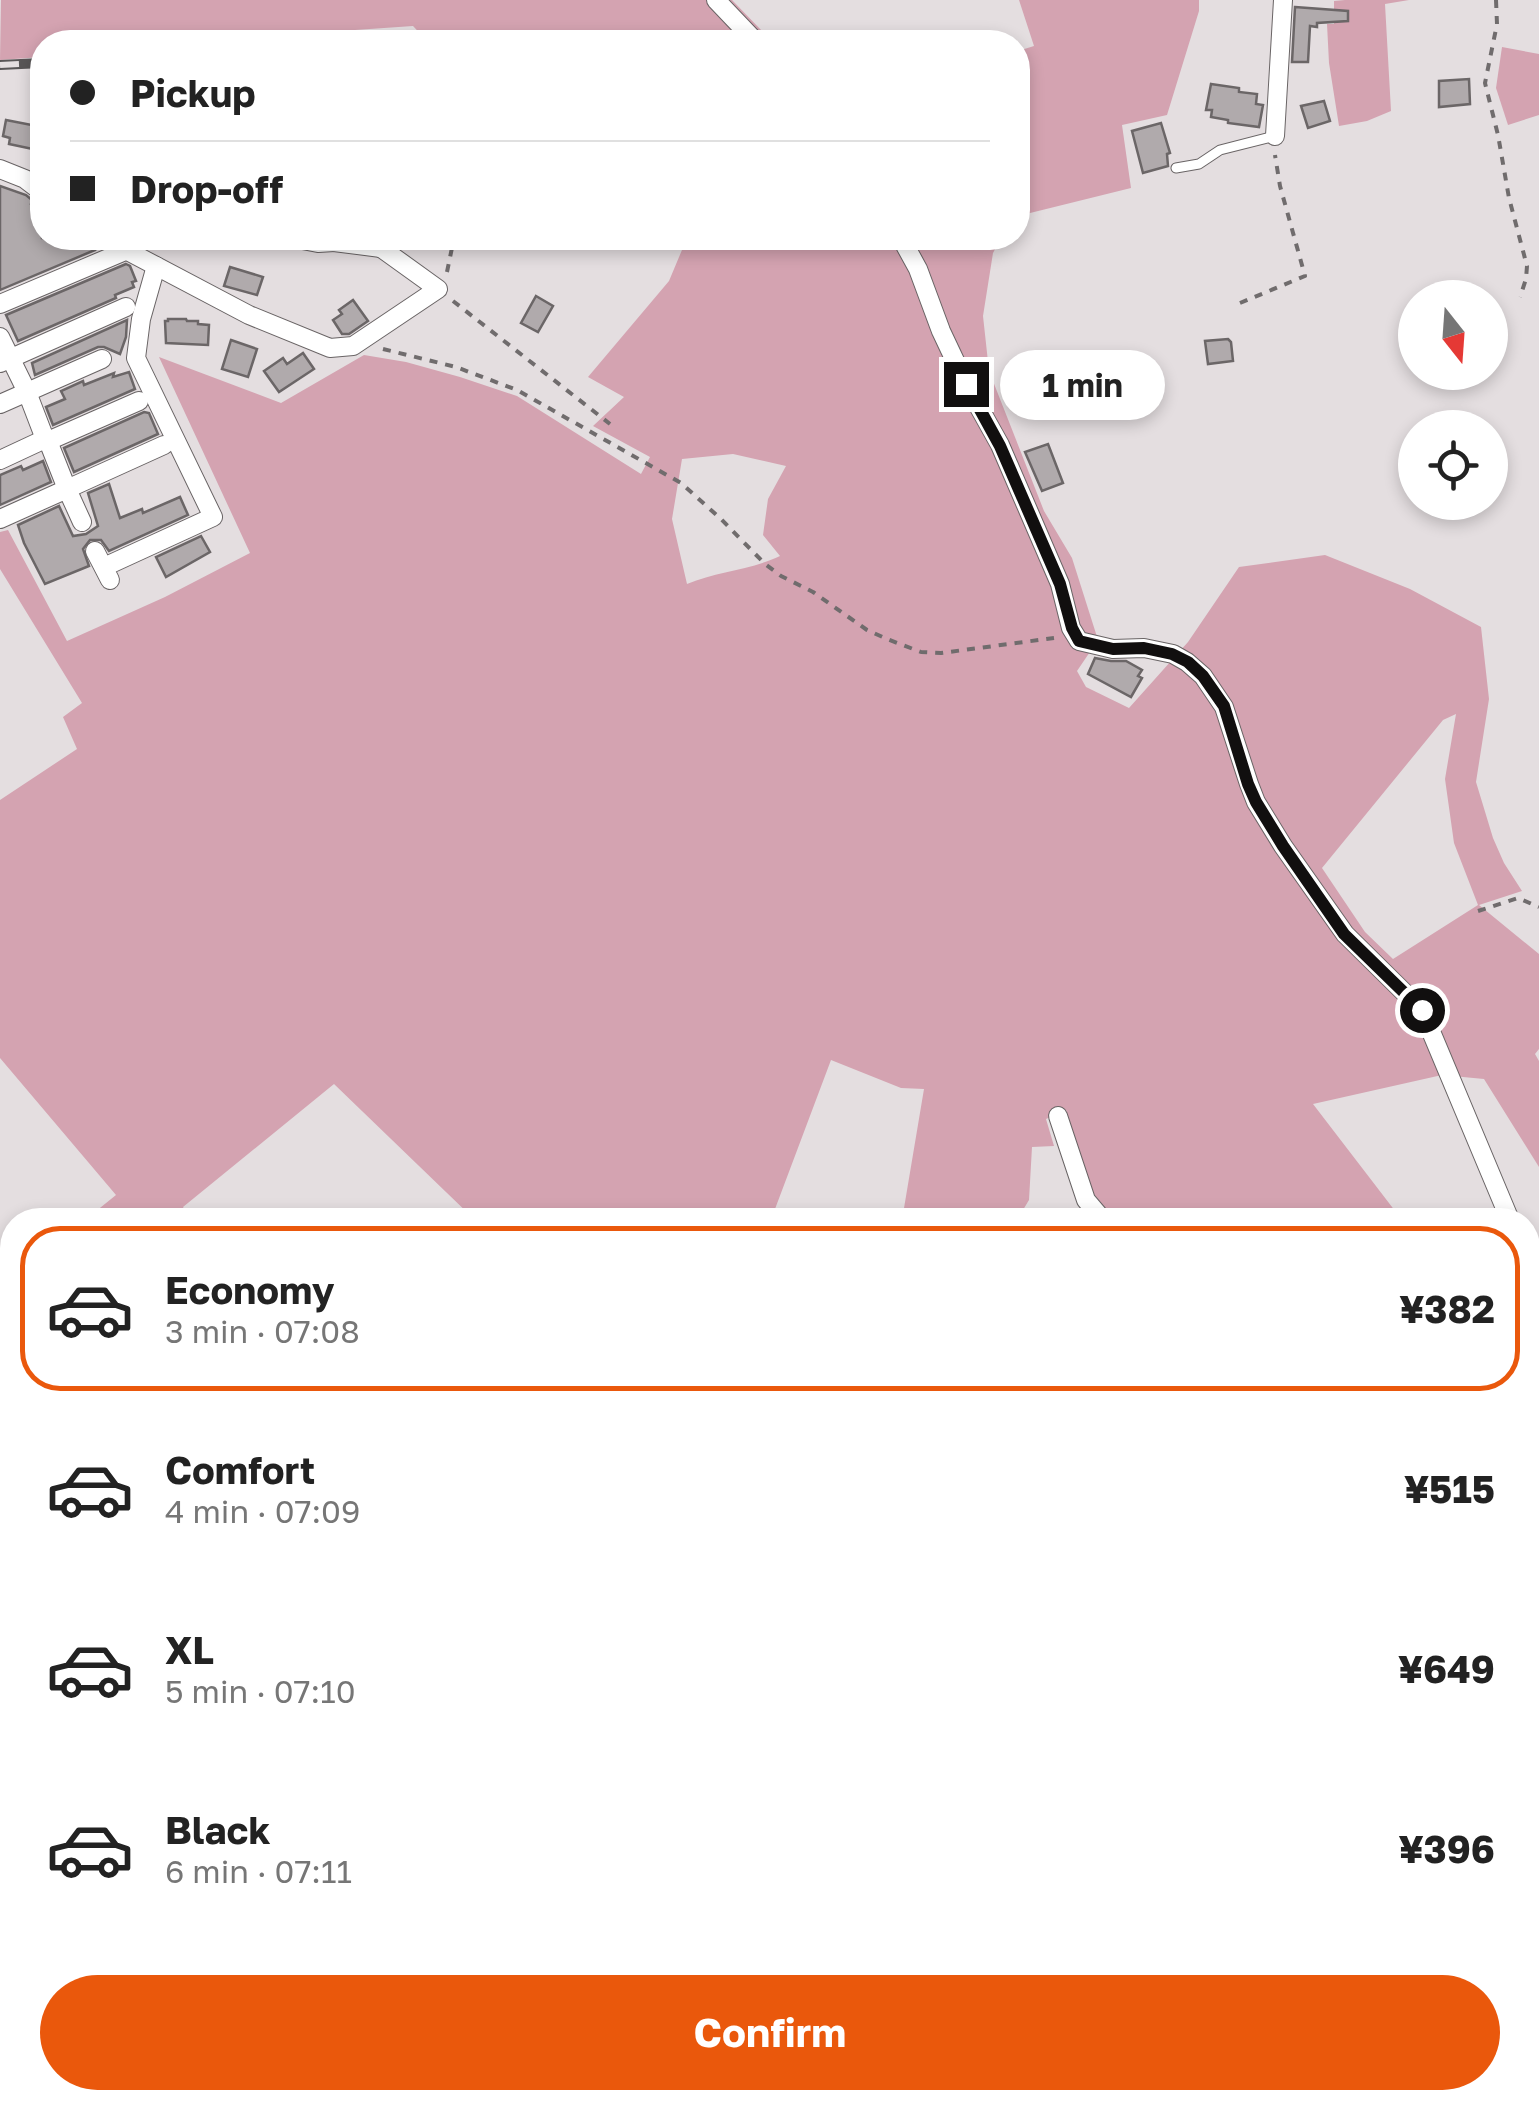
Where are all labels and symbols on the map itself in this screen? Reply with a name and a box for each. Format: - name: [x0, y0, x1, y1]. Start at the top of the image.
- north arrow: [1398, 280, 1508, 390]
- callout: 1 min: [1001, 349, 1166, 419]
- route end: [944, 362, 989, 407]
- route start: [1400, 988, 1445, 1033]

